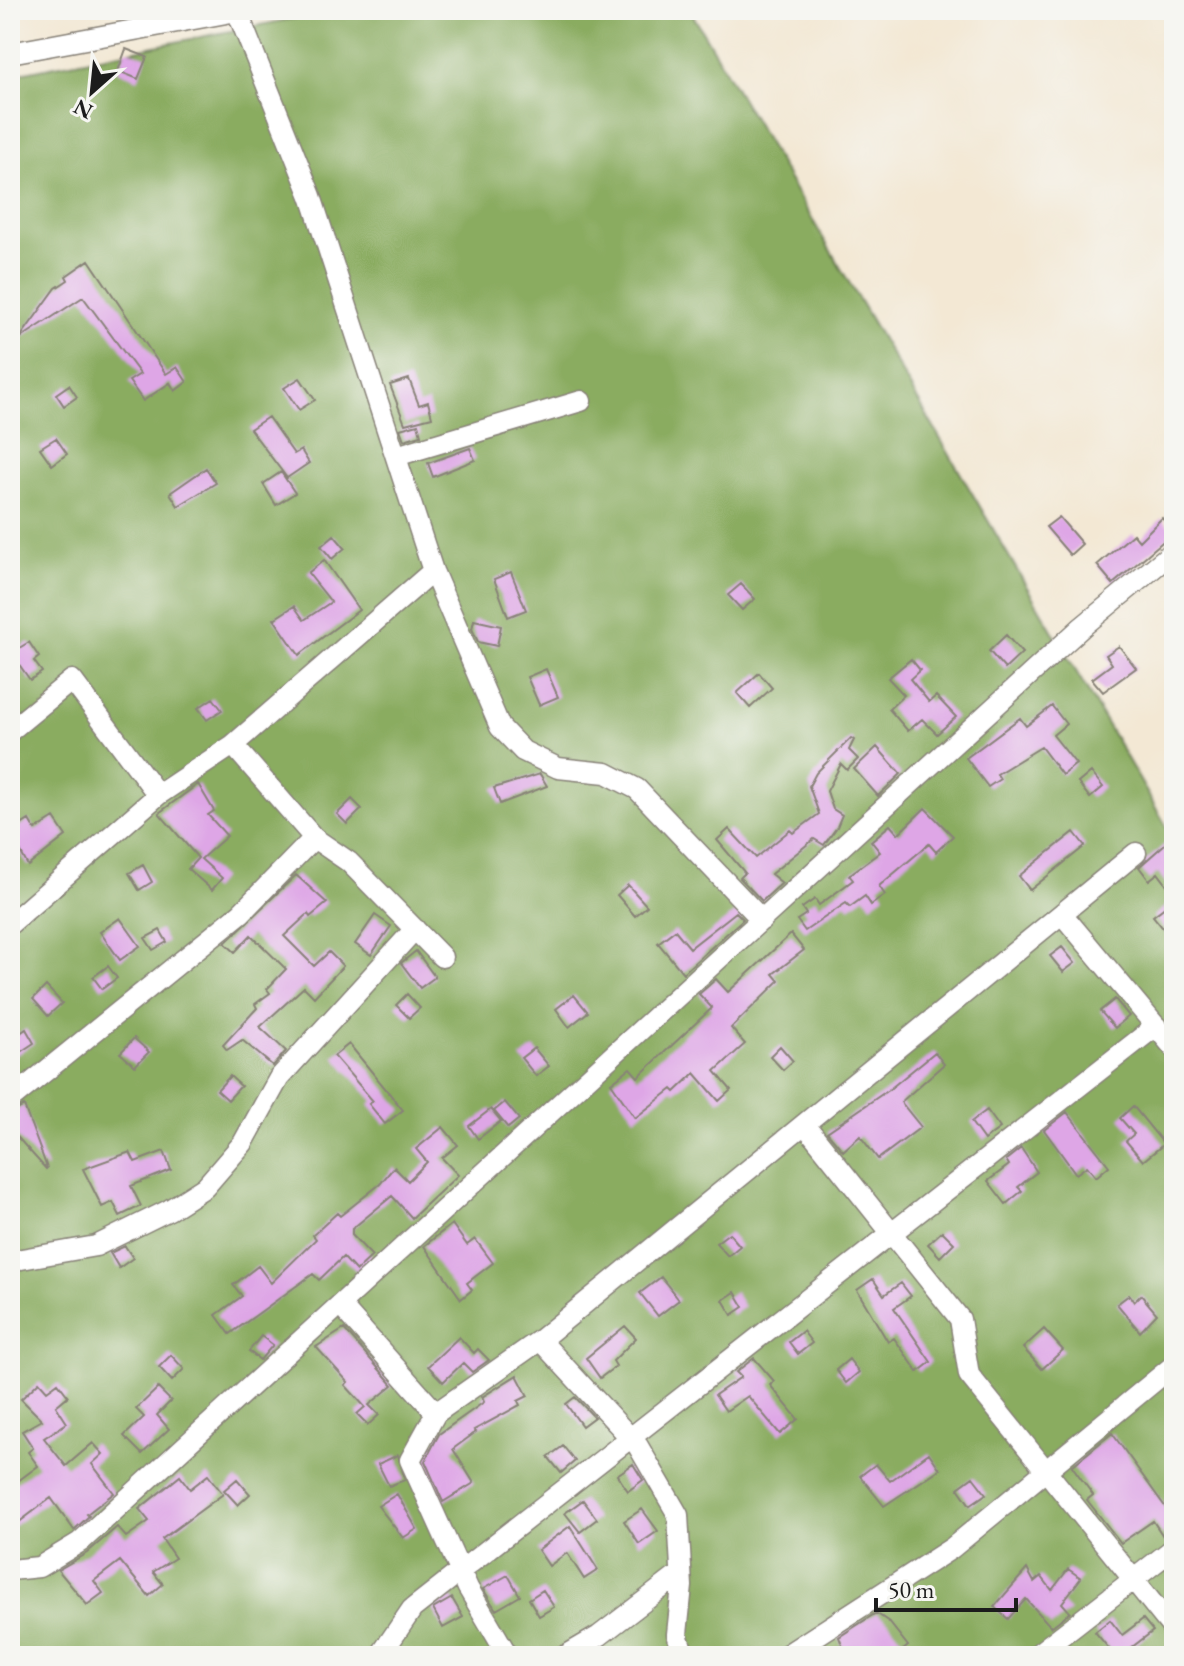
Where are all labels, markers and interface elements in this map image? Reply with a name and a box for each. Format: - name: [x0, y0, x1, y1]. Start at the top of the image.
- north arrow: [52, 52, 132, 132]
- text: N: [68, 92, 98, 126]
- scale bar: [876, 1562, 1016, 1612]
- text: 50 m: [888, 1574, 935, 1605]

